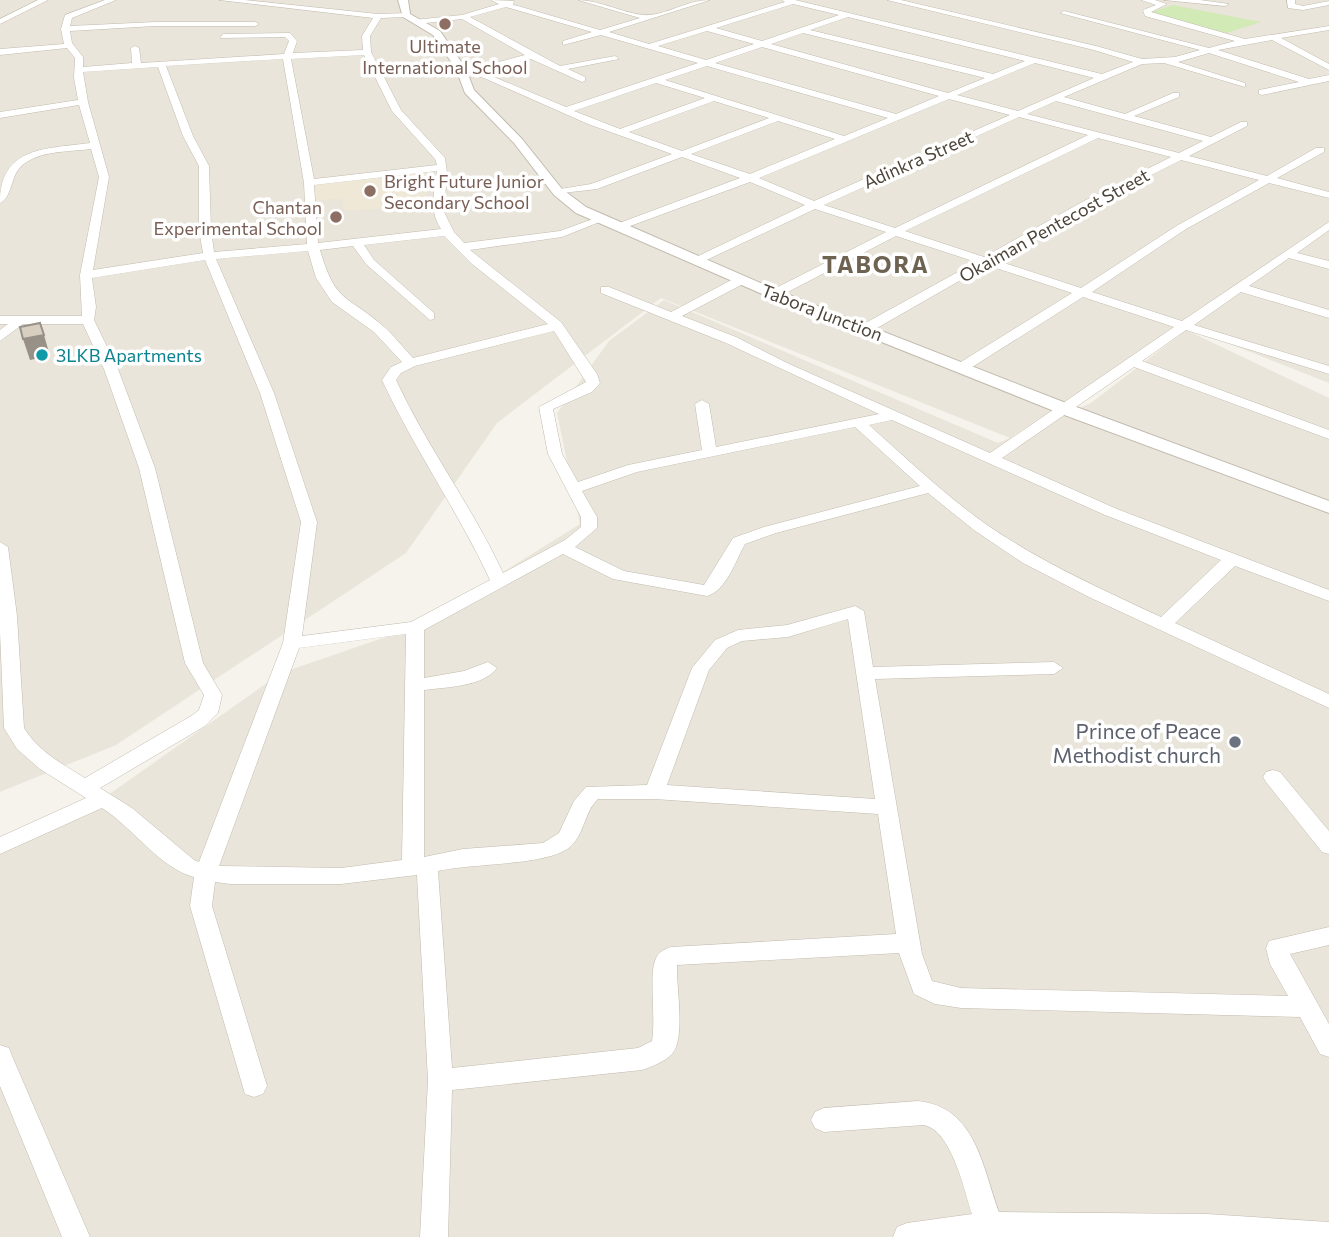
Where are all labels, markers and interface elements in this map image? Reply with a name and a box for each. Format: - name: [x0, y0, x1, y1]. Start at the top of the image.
- marker: Ultimate International School: [437, 16, 453, 32]
- place label: Ultimate International School: [362, 35, 528, 78]
- street label: Adinkra Street: [860, 125, 976, 193]
- street label: Okaiman Pentecost Street: [955, 163, 1153, 287]
- place label: Bright Future Junior Secondary School: [384, 170, 544, 213]
- marker: Bright Future Junior Secondary School: [362, 183, 378, 199]
- place label: Chantan Experimental School: [154, 196, 322, 239]
- marker: Chantan Experimental School: [328, 209, 344, 225]
- district label: TABORA: [822, 250, 930, 278]
- street label: Tabora Junction: [758, 279, 886, 345]
- place label: 3LKB Apartments: [56, 344, 202, 366]
- marker: 3LKB Apartments: [34, 347, 50, 363]
- place label: Prince of Peace Methodist church: [1053, 718, 1221, 767]
- marker: Prince of Peace Methodist church: [1227, 734, 1243, 750]

